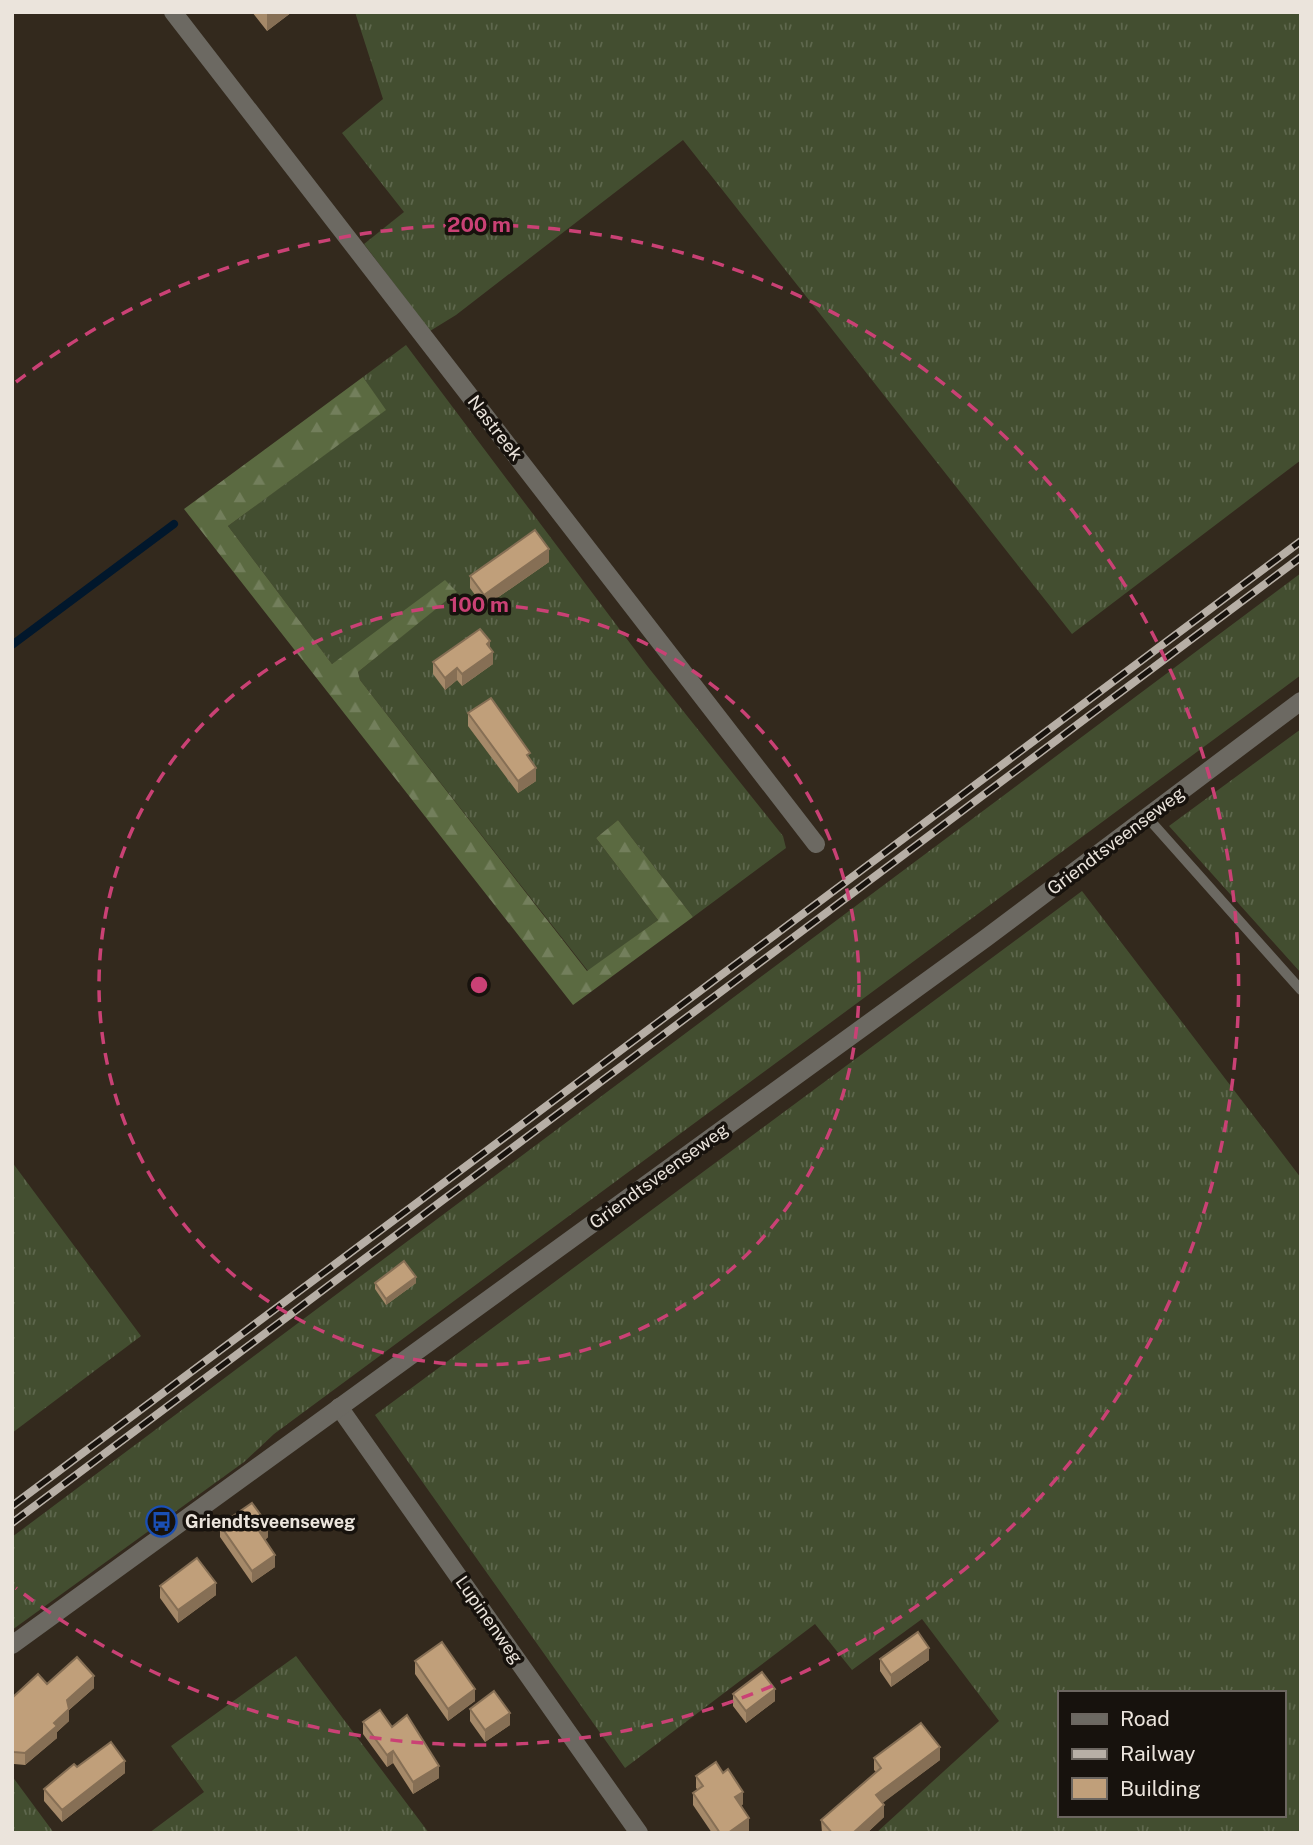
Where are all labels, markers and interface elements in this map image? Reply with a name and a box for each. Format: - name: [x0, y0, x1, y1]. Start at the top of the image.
- text: 200 m: [447, 212, 511, 237]
- street label: Nastreek: [464, 391, 527, 464]
- text: 100 m: [449, 592, 509, 617]
- street label: Griendtsveenseweg: [1043, 782, 1188, 899]
- centre of rings: [467, 973, 491, 997]
- street label: Griendtsveenseweg: [585, 1118, 732, 1233]
- bus stop icon: Griendtsveenseweg: [145, 1505, 179, 1539]
- place label: Griendtsveenseweg: [185, 1511, 355, 1532]
- street label: Lupinenweg: [452, 1572, 527, 1668]
- legend: [1058, 1691, 1285, 1817]
- text: Road: [1120, 1706, 1170, 1731]
- text: Railway: [1120, 1741, 1196, 1766]
- text: Building: [1120, 1776, 1201, 1801]

